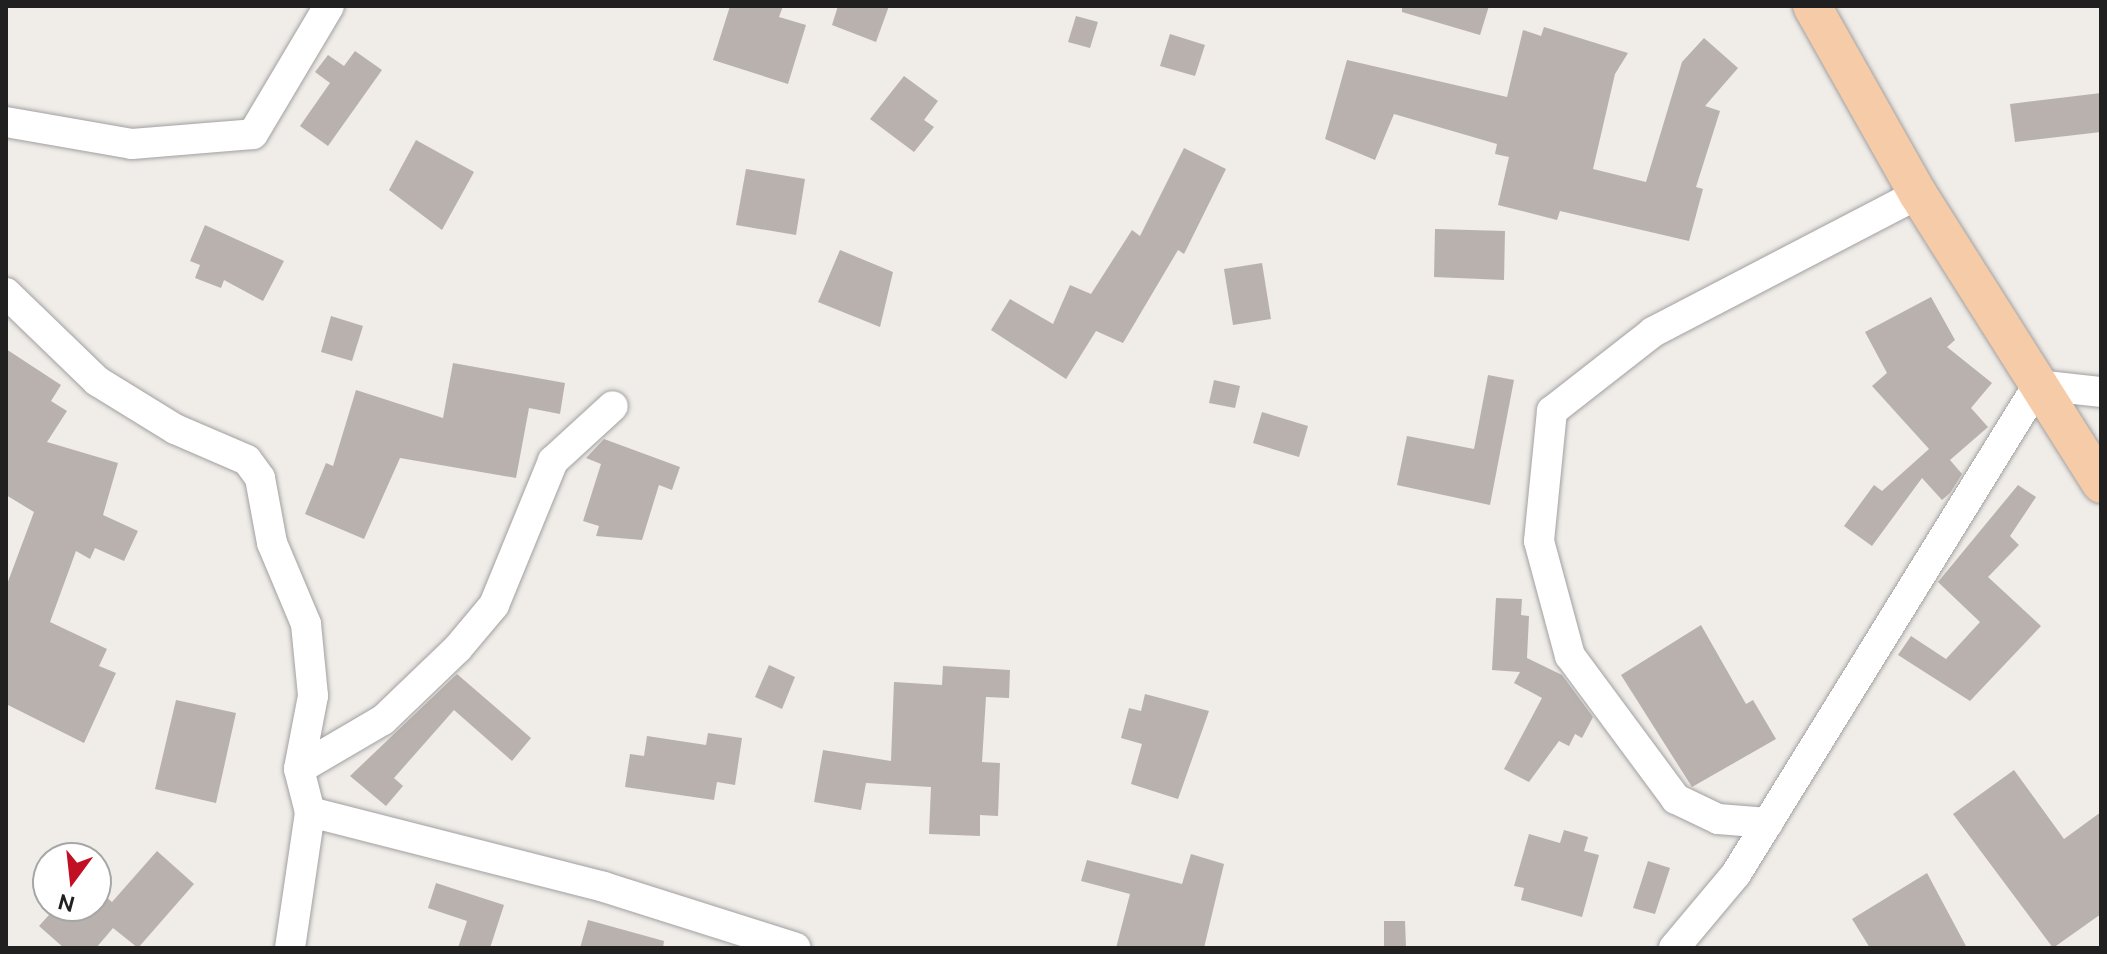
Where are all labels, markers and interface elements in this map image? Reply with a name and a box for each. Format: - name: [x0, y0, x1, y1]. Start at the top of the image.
- north arrow: [32, 842, 112, 922]
- text: N: [55, 890, 77, 918]

